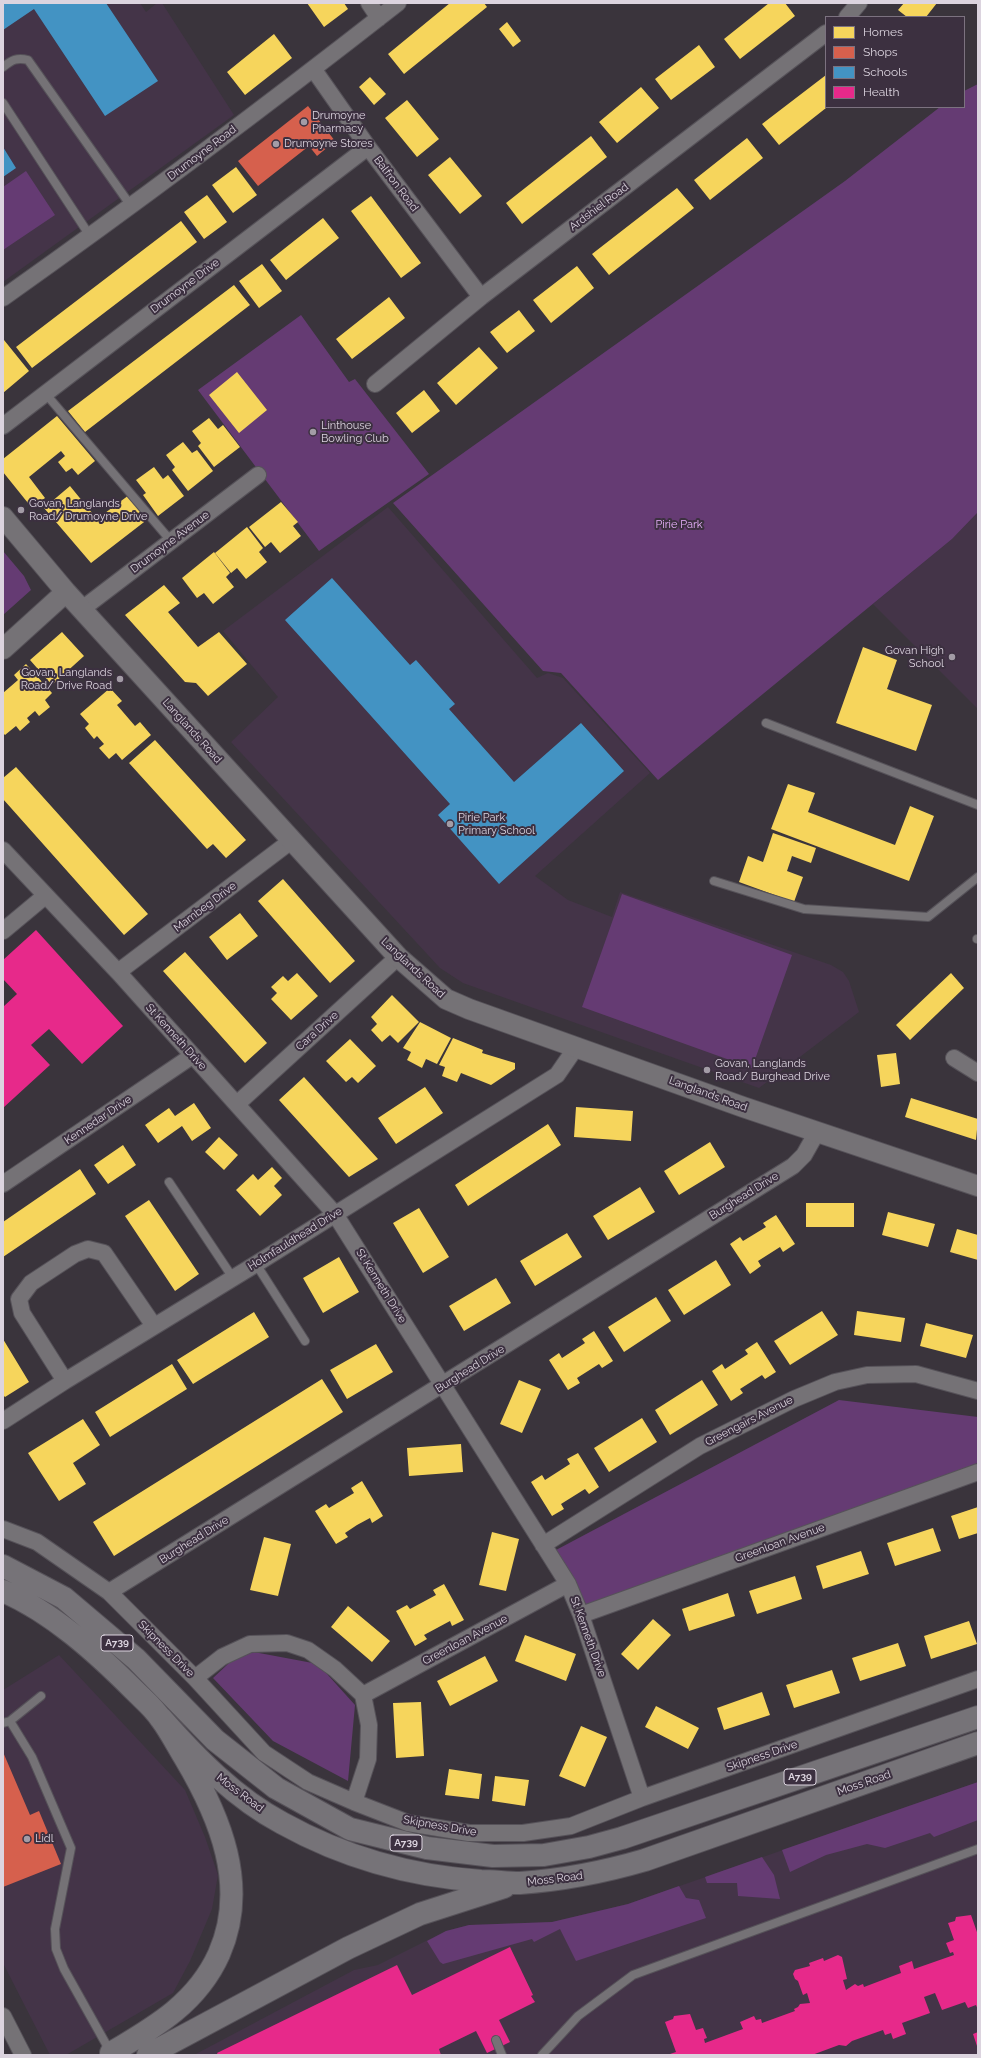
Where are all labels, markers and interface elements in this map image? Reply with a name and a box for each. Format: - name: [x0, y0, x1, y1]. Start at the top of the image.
- legend: [825, 16, 965, 108]
- text: Homes: [863, 25, 903, 39]
- text: Shops: [863, 45, 898, 59]
- text: Schools: [863, 65, 907, 79]
- text: Health: [863, 85, 900, 99]
- place label: Drumoyne Pharmacy: [312, 109, 366, 135]
- marker: Drumoyne Pharmacy: [299, 117, 309, 127]
- street label: Drumoyne Road: [165, 123, 239, 183]
- place label: Drumoyne Stores: [284, 137, 373, 151]
- marker: Drumoyne Stores: [271, 139, 281, 149]
- street label: Balfron Road: [371, 154, 421, 214]
- street label: Ardshiel Road: [567, 180, 631, 234]
- street label: Drumoyne Drive: [148, 256, 222, 316]
- place label: Linthouse Bowling Club: [321, 419, 389, 445]
- marker: Linthouse Bowling Club: [308, 427, 318, 437]
- place label: Govan, Langlands Road/ Drumoyne Drive: [29, 497, 147, 523]
- marker: Govan, Langlands Road/ Drumoyne Drive: [16, 505, 26, 515]
- street label: Drumoyne Avenue: [128, 508, 212, 576]
- park label: Pirie Park: [655, 518, 703, 532]
- place label: Govan High School: [885, 644, 944, 670]
- marker: Govan High School: [947, 652, 957, 662]
- place label: Govan, Langlands Road/ Drive Road: [21, 666, 112, 692]
- marker: Govan, Langlands Road/ Drive Road: [115, 674, 125, 684]
- street label: Langlands Road: [160, 696, 224, 766]
- place label: Pirie Park Primary School: [458, 811, 535, 837]
- marker: Pirie Park Primary School: [445, 819, 455, 829]
- street label: Mambeg Drive: [171, 879, 239, 935]
- street label: Langlands Road: [378, 935, 448, 1001]
- street label: St Kenneth Drive: [143, 1001, 209, 1073]
- street label: Cara Drive: [293, 1009, 341, 1053]
- place label: Govan, Langlands Road/ Burghead Drive: [715, 1057, 830, 1083]
- marker: Govan, Langlands Road/ Burghead Drive: [702, 1065, 712, 1075]
- street label: Langlands Road: [667, 1074, 749, 1114]
- street label: Kennedar Drive: [62, 1093, 134, 1147]
- street label: Burghead Drive: [707, 1169, 781, 1223]
- street label: Holmfauldhead Drive: [246, 1205, 344, 1273]
- street label: St Kenneth Drive: [353, 1247, 409, 1325]
- street label: Burghead Drive: [433, 1342, 507, 1396]
- street label: Greengairs Avenue: [703, 1393, 795, 1449]
- street label: Burghead Drive: [157, 1513, 231, 1567]
- street label: Greenloan Avenue: [733, 1521, 827, 1565]
- street label: St Kenneth Drive: [567, 1595, 609, 1679]
- street label: Greenloan Avenue: [420, 1612, 510, 1668]
- street label: Skipness Drive: [135, 1618, 197, 1680]
- road number: A739: [101, 1635, 133, 1651]
- street label: Skipness Drive: [725, 1738, 799, 1774]
- street label: Moss Road: [835, 1768, 893, 1798]
- road number: A739: [784, 1769, 816, 1785]
- street label: Moss Road: [214, 1771, 266, 1815]
- street label: Skipness Drive: [402, 1813, 478, 1839]
- place label: Lidl: [35, 1832, 54, 1846]
- marker: Lidl: [22, 1834, 32, 1844]
- road number: A739: [390, 1835, 422, 1851]
- street label: Moss Road: [526, 1869, 584, 1889]

